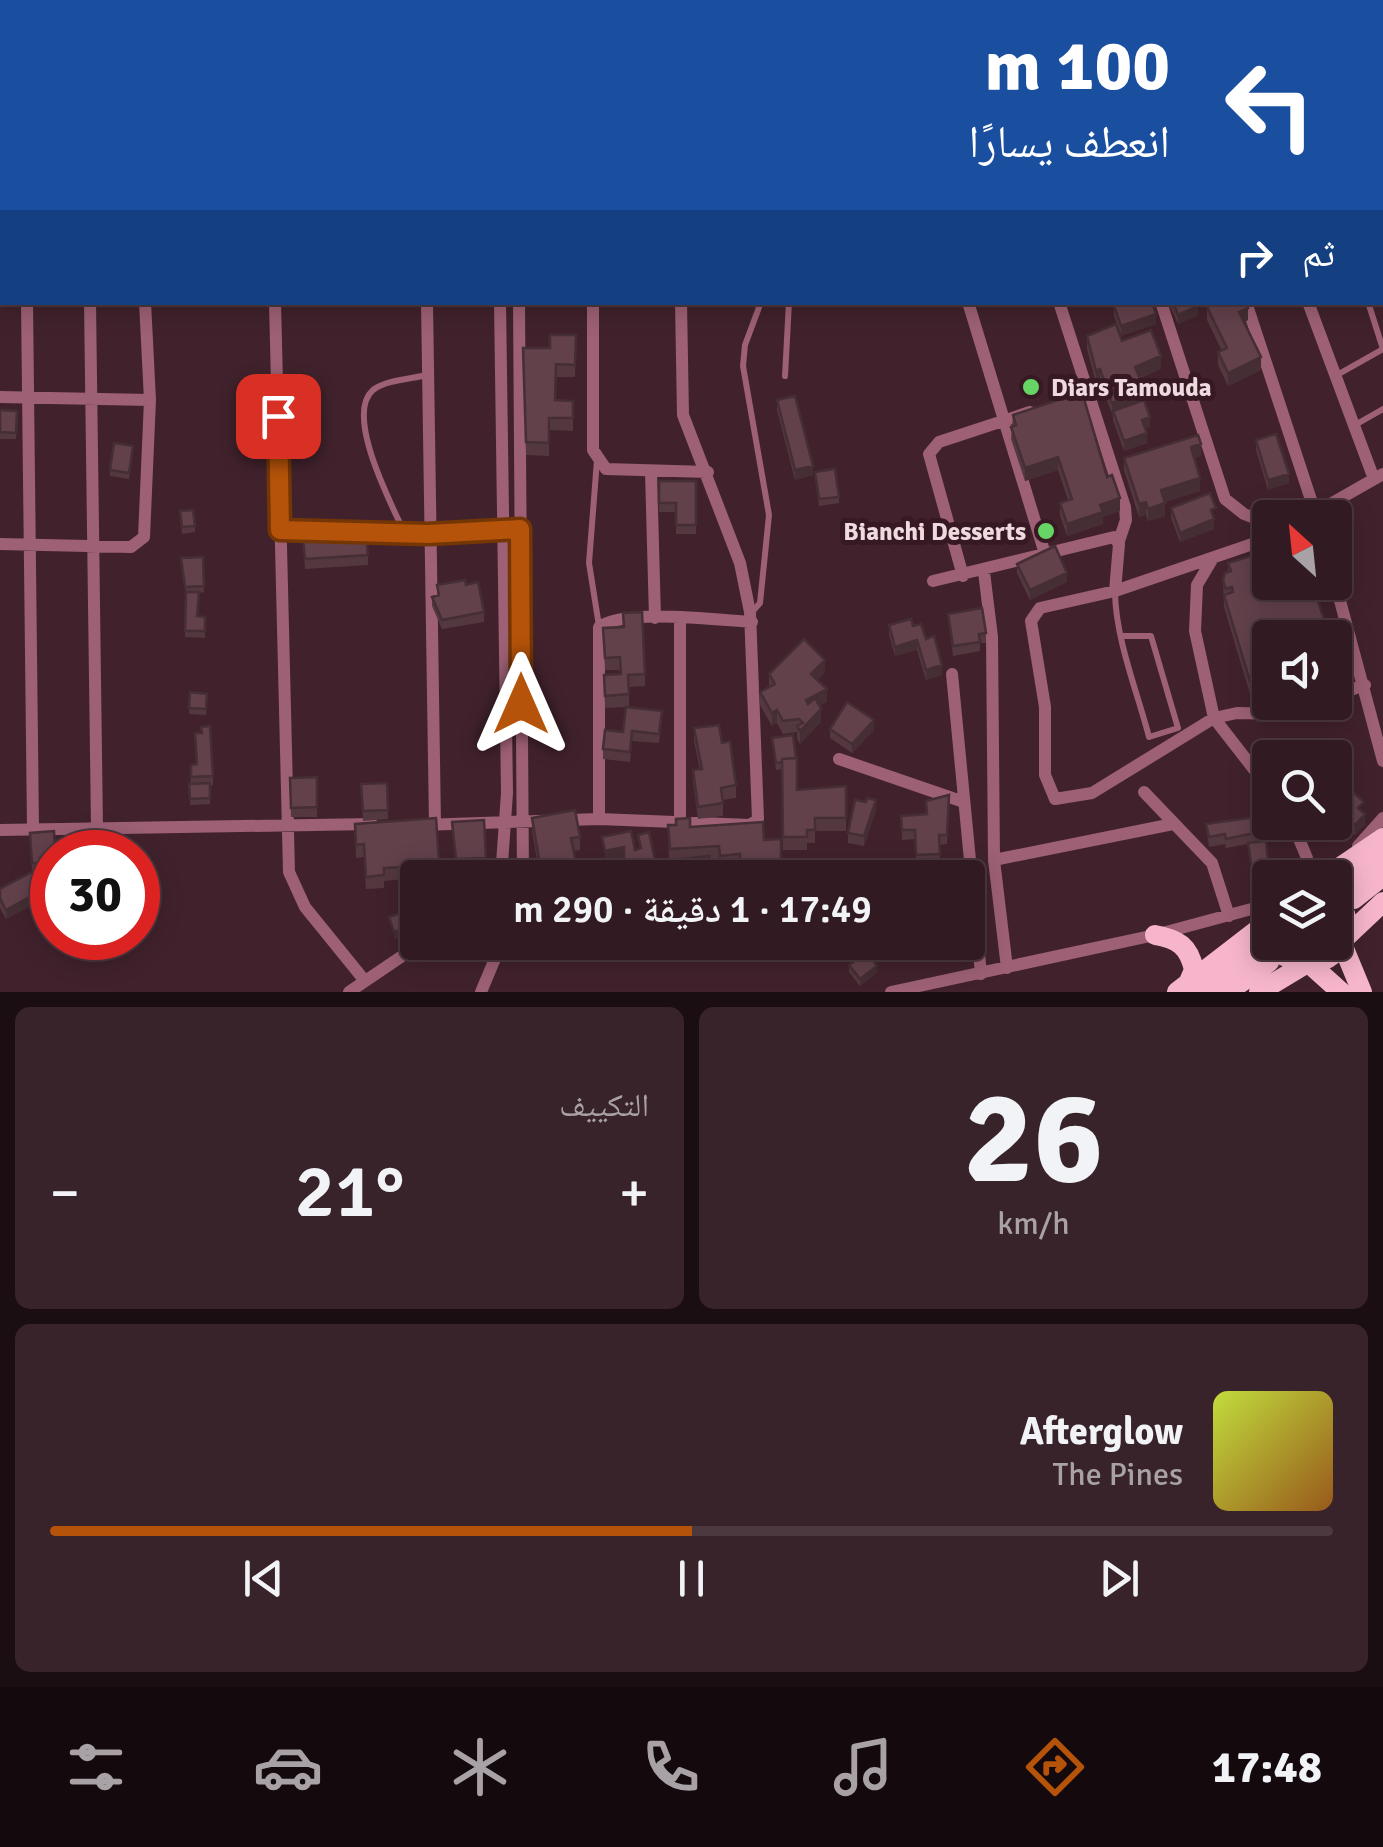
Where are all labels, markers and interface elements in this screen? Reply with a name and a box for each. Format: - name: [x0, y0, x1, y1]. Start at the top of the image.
- text: 100 m: [985, 23, 1170, 109]
- icon: left: [1205, 40, 1335, 170]
- text: انعطف يسارًا: [969, 115, 1170, 170]
- icon: right: [1227, 230, 1282, 285]
- text: ثم: [1302, 230, 1335, 277]
- place label: Diars Tamouda: [1051, 372, 1212, 403]
- pin: [236, 374, 321, 459]
- marker: Diars Tamouda: [1020, 376, 1042, 398]
- icon: arrive: [251, 389, 306, 444]
- north arrow: [1252, 500, 1352, 600]
- map controls: [1252, 500, 1352, 960]
- place label: Bianchi Desserts: [843, 516, 1026, 547]
- marker: Bianchi Desserts: [1035, 520, 1057, 542]
- button: sound: [1252, 620, 1352, 720]
- position arrow: [469, 652, 573, 756]
- button: search: [1252, 740, 1352, 840]
- speed limit sign: 30: [30, 830, 160, 960]
- button: layers: [1252, 860, 1352, 960]
- text: 17:49 · 1 دقيقة · 290 m: [513, 886, 872, 933]
- text: 26: [963, 1059, 1104, 1219]
- text: التكييف: [559, 1086, 649, 1125]
- text: 21°: [295, 1145, 404, 1238]
- text: −: [50, 1159, 80, 1227]
- text: +: [619, 1159, 649, 1227]
- text: km/h: [997, 1204, 1070, 1243]
- text: Afterglow: [1020, 1408, 1183, 1455]
- text: The Pines: [1052, 1455, 1183, 1494]
- icon: previous: [236, 1551, 291, 1606]
- icon: pause: [664, 1551, 719, 1606]
- icon: next: [1092, 1551, 1147, 1606]
- icon: filters: [61, 1732, 131, 1802]
- icon: car: [253, 1732, 323, 1802]
- icon: climate: [445, 1732, 515, 1802]
- icon: phone: [636, 1732, 706, 1802]
- icon: music: [828, 1732, 898, 1802]
- icon: directions: [1020, 1732, 1090, 1802]
- text: 17:48: [1212, 1740, 1322, 1795]

